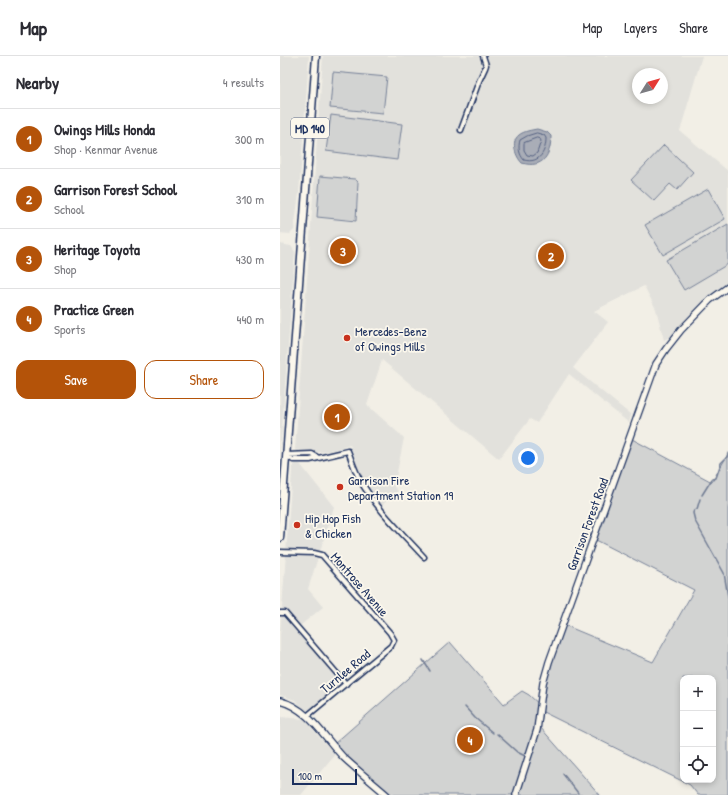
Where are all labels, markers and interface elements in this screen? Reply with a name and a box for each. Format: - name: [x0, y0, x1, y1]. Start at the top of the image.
- text: Map: [20, 15, 47, 41]
- text: Map: [582, 18, 602, 37]
- text: Layers: [624, 18, 657, 37]
- text: Share: [679, 18, 708, 37]
- north arrow: [632, 68, 668, 104]
- text: Nearby: [16, 71, 59, 94]
- text: 4 results: [223, 73, 264, 91]
- road number: MD 140: [291, 118, 329, 138]
- text: Owings Mills Honda: [54, 119, 155, 140]
- text: 1: [27, 130, 31, 148]
- text: 300 m: [235, 130, 264, 148]
- text: Shop · Kenmar Avenue: [54, 140, 158, 158]
- text: Garrison Forest School: [54, 179, 177, 200]
- text: 2: [26, 190, 32, 208]
- text: 310 m: [236, 190, 264, 208]
- text: School: [54, 200, 84, 218]
- pin: 3: [330, 236, 356, 266]
- text: Heritage Toyota: [54, 239, 140, 260]
- pin: 2: [538, 241, 564, 271]
- text: 3: [26, 250, 32, 268]
- text: 430 m: [236, 250, 264, 268]
- text: Shop: [54, 260, 76, 278]
- text: Practice Green: [54, 299, 134, 320]
- text: 4: [27, 310, 31, 328]
- text: 440 m: [237, 310, 264, 328]
- text: Sports: [54, 320, 85, 338]
- place label: Mercedes-Benz of Owings Mills: [355, 322, 427, 355]
- marker: Mercedes-Benz of Owings Mills: [342, 333, 352, 343]
- button: Save: [16, 360, 136, 399]
- button: Share: [144, 360, 264, 399]
- pin: 1: [324, 402, 350, 432]
- your location: [518, 448, 538, 468]
- place label: Garrison Fire Department Station 19: [348, 471, 454, 504]
- street label: Garrison Forest Road: [562, 475, 612, 573]
- marker: Garrison Fire Department Station 19: [335, 482, 345, 492]
- place label: Hip Hop Fish & Chicken: [305, 509, 361, 542]
- marker: Hip Hop Fish & Chicken: [292, 520, 302, 530]
- street label: Montrose Avenue: [327, 548, 393, 620]
- street label: Turnlee Road: [316, 645, 374, 697]
- map controls: [680, 675, 716, 783]
- button: +: [680, 675, 716, 711]
- button: −: [680, 711, 716, 747]
- pin: 4: [457, 725, 483, 755]
- button: locate: [680, 747, 716, 783]
- scale bar: [292, 767, 357, 786]
- text: 100 m: [298, 769, 322, 783]

